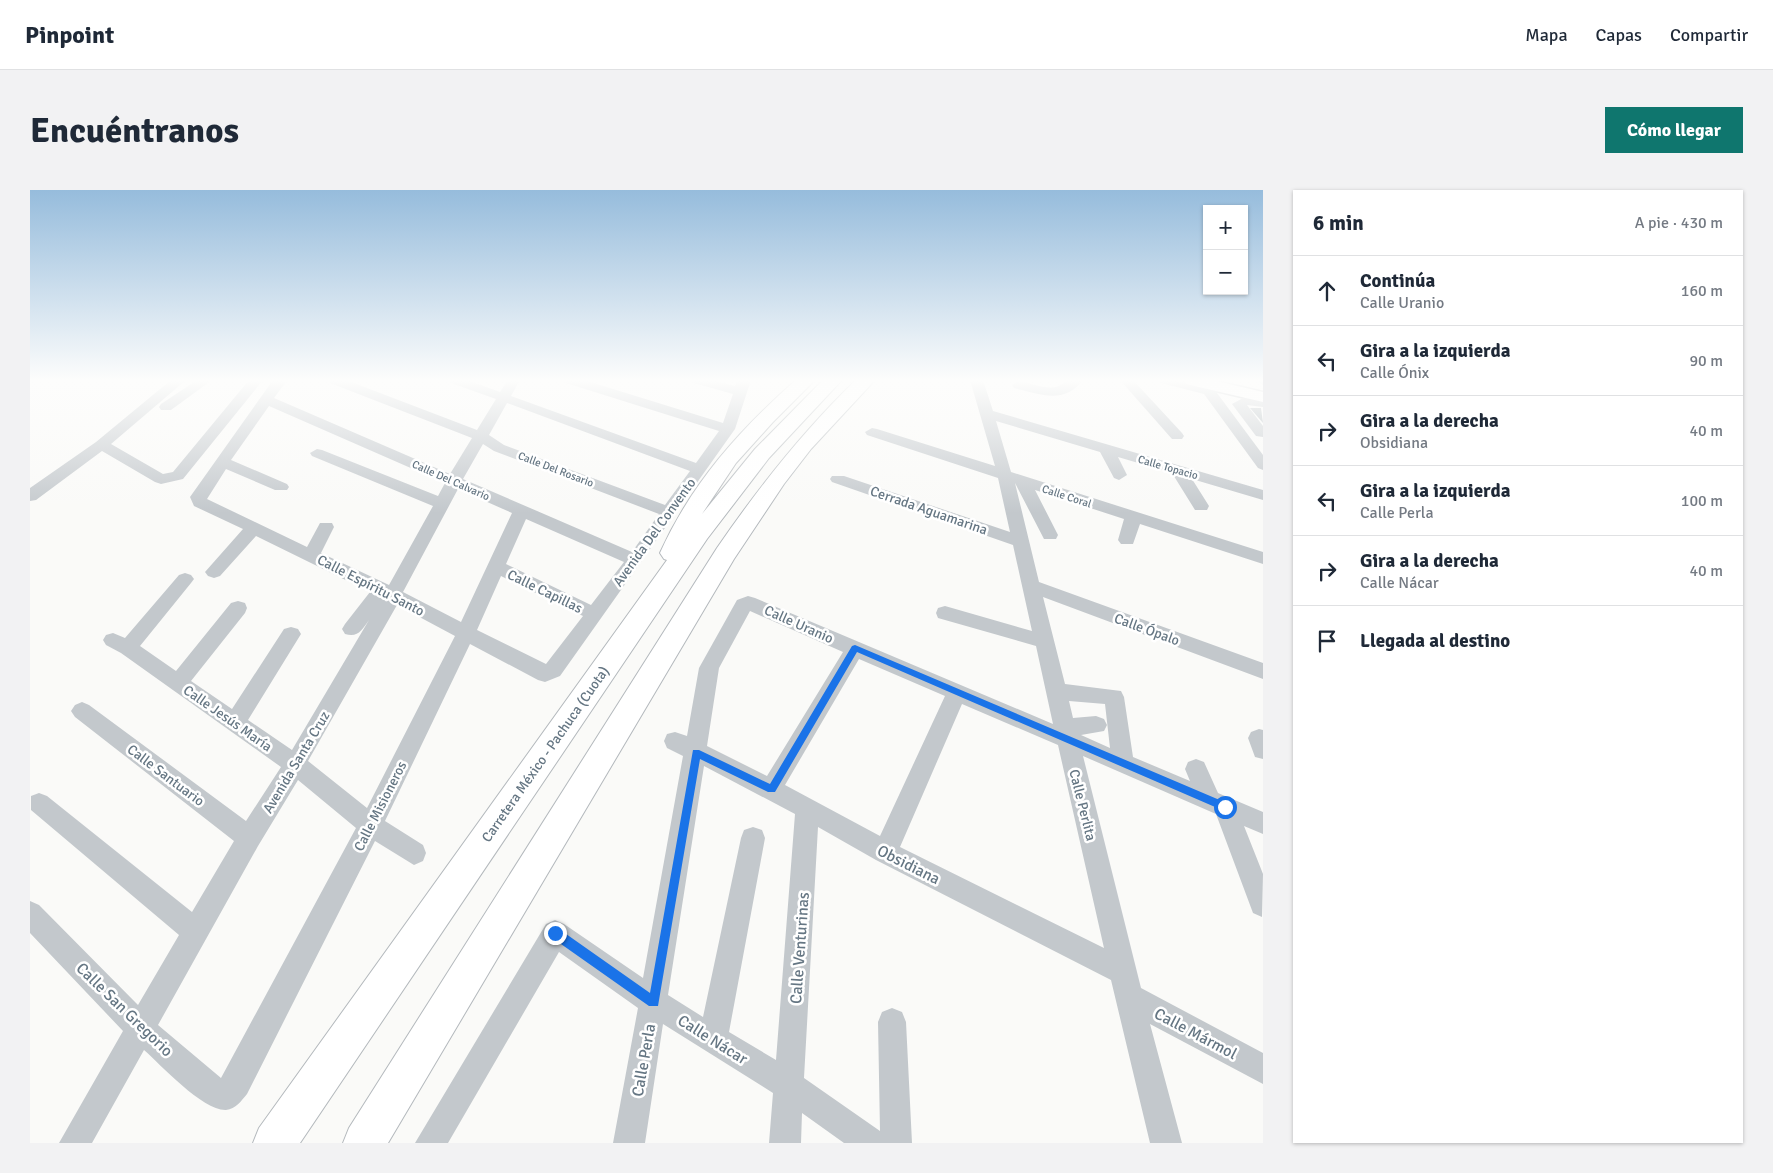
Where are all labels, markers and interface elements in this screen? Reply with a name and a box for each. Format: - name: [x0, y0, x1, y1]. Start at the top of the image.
- text: Pinpoint: [25, 20, 114, 50]
- text: Mapa: [1525, 24, 1568, 46]
- text: Capas: [1596, 24, 1642, 46]
- text: Compartir: [1670, 24, 1748, 46]
- button: Cómo llegar: [1605, 107, 1743, 153]
- text: Encuéntranos: [30, 109, 239, 152]
- map controls: [1203, 205, 1248, 295]
- button: +: [1203, 205, 1248, 250]
- text: 6 min: [1313, 210, 1364, 236]
- text: A pie · 430 m: [1635, 213, 1723, 233]
- button: −: [1203, 250, 1248, 295]
- text: Continúa: [1360, 269, 1435, 293]
- icon: ahead: [1313, 277, 1341, 305]
- text: 160 m: [1681, 281, 1723, 301]
- text: Calle Uranio: [1360, 293, 1444, 313]
- text: Gira a la izquierda: [1360, 339, 1510, 363]
- icon: left: [1313, 347, 1341, 375]
- text: 90 m: [1689, 351, 1723, 371]
- text: Calle Ónix: [1360, 363, 1429, 383]
- text: Gira a la derecha: [1360, 409, 1499, 433]
- icon: right: [1313, 417, 1341, 445]
- text: 40 m: [1689, 421, 1723, 441]
- text: Obsidiana: [1360, 433, 1428, 453]
- street label: Calle Del Rosario: [516, 449, 596, 490]
- street label: Calle Topacio: [1136, 453, 1200, 482]
- street label: Calle Del Calvario: [410, 458, 492, 503]
- street label: Avenida Del Convento: [609, 475, 699, 590]
- text: Gira a la izquierda: [1360, 479, 1510, 503]
- street label: Cerrada Aguamarina: [868, 482, 990, 539]
- street label: Calle Coral: [1040, 482, 1093, 511]
- icon: left: [1313, 487, 1341, 515]
- text: 100 m: [1681, 491, 1723, 511]
- text: Calle Perla: [1360, 503, 1434, 523]
- text: Gira a la derecha: [1360, 549, 1499, 573]
- street label: Calle Espíritu Santo: [314, 551, 427, 620]
- icon: right: [1313, 557, 1341, 585]
- text: 40 m: [1689, 561, 1723, 581]
- street label: Calle Capillas: [504, 566, 585, 617]
- text: Calle Nácar: [1360, 573, 1439, 593]
- street label: Calle Uranio: [762, 602, 836, 647]
- street label: Calle Ópalo: [1112, 610, 1182, 649]
- icon: arrive: [1313, 627, 1341, 655]
- text: Llegada al destino: [1360, 629, 1510, 653]
- street label: Carretera México - Pachuca (Cuota): [478, 663, 613, 845]
- street label: Calle Jesús María: [180, 681, 275, 755]
- street label: Avenida Santa Cruz: [259, 708, 334, 816]
- street label: Calle Santuario: [124, 741, 208, 810]
- street label: Calle Misioneros: [350, 758, 410, 854]
- street label: Calle Perlita: [1065, 768, 1100, 843]
- route start: [1214, 796, 1237, 819]
- street label: Obsidiana: [874, 841, 943, 889]
- street label: Calle Venturinas: [786, 891, 814, 1005]
- route end: [544, 922, 567, 945]
- street label: Calle San Gregorio: [72, 958, 177, 1061]
- street label: Calle Mármol: [1151, 1004, 1241, 1064]
- street label: Calle Nácar: [674, 1011, 751, 1069]
- street label: Calle Perla: [628, 1022, 660, 1098]

